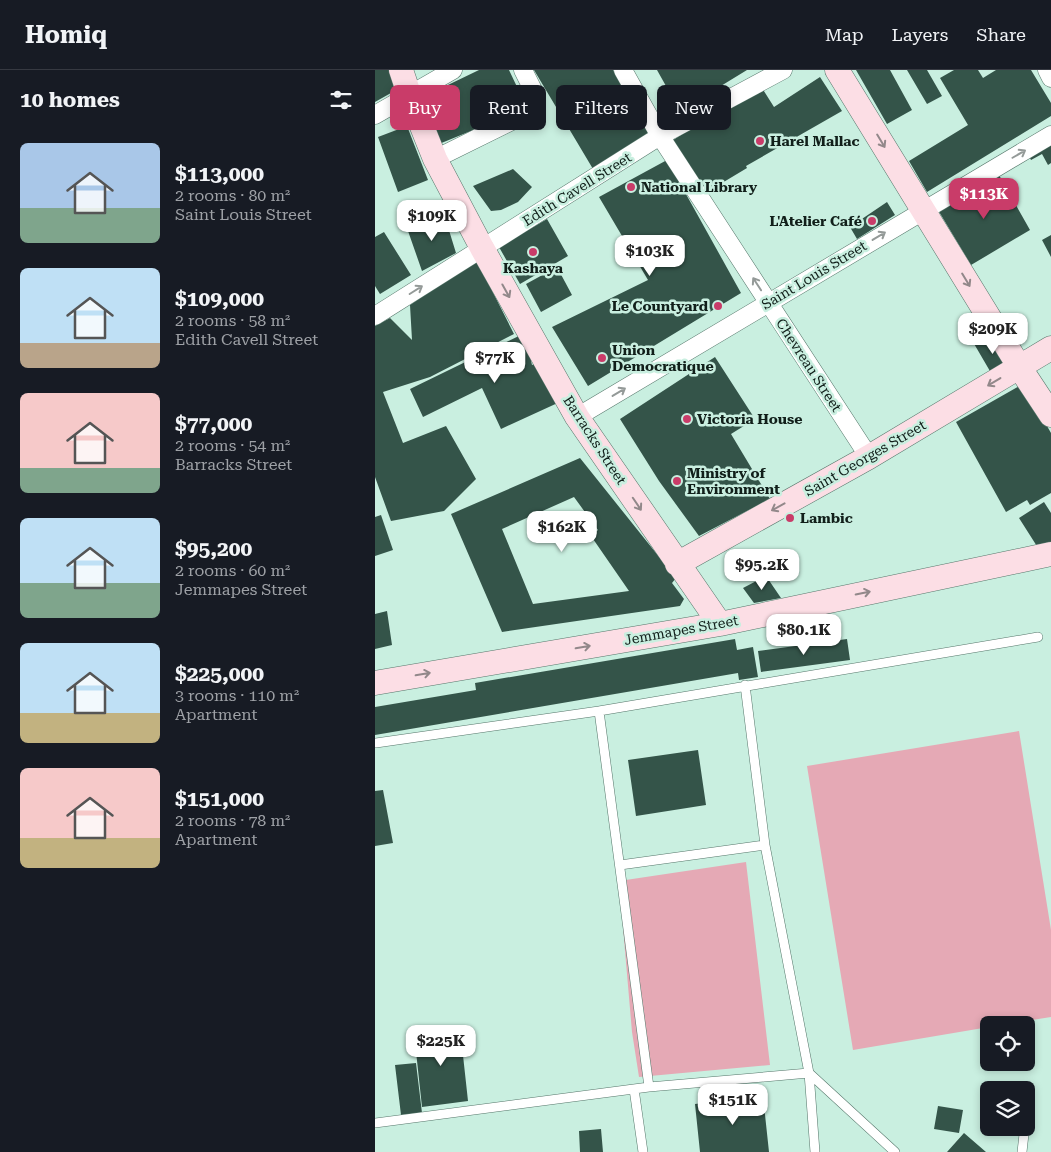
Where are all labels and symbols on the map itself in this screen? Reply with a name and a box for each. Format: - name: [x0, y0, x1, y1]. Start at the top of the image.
- place label: Harel Mallac: [770, 133, 860, 149]
- one-way arrow: [877, 134, 887, 148]
- marker: Harel Mallac: [754, 135, 766, 147]
- street label: Edith Cavell Street: [520, 149, 634, 229]
- one-way arrow: [1011, 149, 1026, 159]
- pin: $113K: [949, 178, 1019, 220]
- place label: National Library: [641, 179, 758, 195]
- marker: National Library: [625, 181, 637, 193]
- pin: $109K: [397, 200, 467, 242]
- place label: L'Atelier Café: [770, 213, 862, 229]
- marker: L'Atelier Café: [866, 215, 878, 227]
- one-way arrow: [871, 231, 885, 241]
- pin: $103K: [615, 234, 685, 277]
- street label: Saint Louis Street: [759, 237, 869, 313]
- marker: Kashaya: [527, 246, 539, 258]
- place label: Kashaya: [503, 260, 564, 276]
- one-way arrow: [961, 273, 971, 287]
- one-way arrow: [751, 277, 761, 291]
- one-way arrow: [502, 283, 512, 298]
- one-way arrow: [409, 285, 423, 295]
- place label: Le Countyard: [612, 298, 709, 314]
- marker: Le Countyard: [712, 300, 724, 312]
- pin: $209K: [958, 312, 1028, 355]
- street label: Chevreau Street: [773, 315, 845, 415]
- pin: $77K: [465, 342, 525, 384]
- place label: Union Democratique: [612, 342, 714, 374]
- marker: Union Democratique: [596, 352, 608, 364]
- one-way arrow: [988, 378, 1002, 388]
- one-way arrow: [612, 386, 626, 396]
- street label: Barracks Street: [560, 393, 630, 487]
- place label: Victoria House: [697, 411, 802, 427]
- marker: Victoria House: [681, 413, 693, 425]
- street label: Saint Georges Street: [802, 417, 928, 499]
- place label: Ministry of Environment: [687, 465, 780, 497]
- marker: Ministry of Environment: [671, 475, 683, 487]
- one-way arrow: [631, 497, 642, 511]
- one-way arrow: [771, 503, 786, 513]
- pin: $162K: [527, 510, 597, 553]
- place label: Lambic: [800, 510, 853, 526]
- marker: Lambic: [784, 512, 796, 524]
- pin: $95.2K: [721, 548, 803, 591]
- one-way arrow: [855, 588, 871, 597]
- street label: Jemmapes Street: [623, 612, 739, 648]
- pin: $80.1K: [763, 614, 845, 656]
- one-way arrow: [575, 642, 591, 652]
- one-way arrow: [415, 669, 431, 679]
- pin: $225K: [406, 1024, 476, 1067]
- pin: $151K: [698, 1084, 768, 1126]

